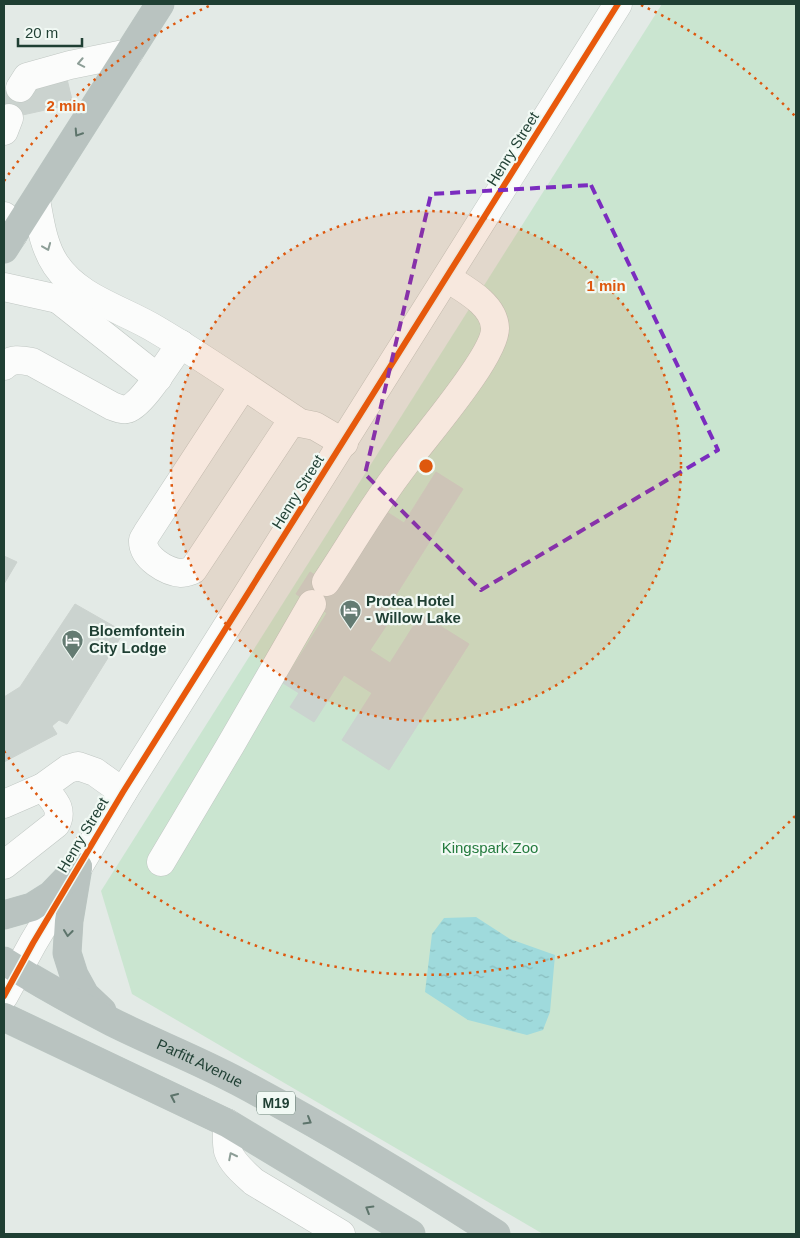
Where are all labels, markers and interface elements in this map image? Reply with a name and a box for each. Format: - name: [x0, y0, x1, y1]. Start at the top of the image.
- scale bar: [18, 15, 81, 47]
- text: 20 m: [25, 24, 58, 41]
- one-way arrow: [77, 57, 86, 67]
- text: 2 min: [46, 97, 86, 114]
- street label: Henry Street: [483, 108, 543, 189]
- one-way arrow: [74, 128, 84, 137]
- one-way arrow: [41, 242, 52, 251]
- text: 1 min: [586, 277, 626, 294]
- street label: Henry Street: [268, 451, 328, 532]
- centre of rings: [417, 457, 435, 475]
- place label: Protea Hotel - Willow Lake: [366, 592, 461, 626]
- hotel icon: Protea Hotel - Willow Lake: [338, 598, 362, 629]
- place label: Bloemfontein City Lodge: [89, 622, 185, 656]
- hotel icon: Bloemfontein City Lodge: [61, 628, 85, 659]
- street label: Henry Street: [54, 794, 112, 875]
- park label: Kingspark Zoo: [442, 839, 538, 856]
- one-way arrow: [63, 929, 73, 937]
- street label: Parfitt Avenue: [154, 1035, 246, 1090]
- road number: M19: [257, 1092, 295, 1114]
- one-way arrow: [170, 1093, 179, 1104]
- one-way arrow: [303, 1115, 312, 1125]
- one-way arrow: [228, 1152, 238, 1161]
- one-way arrow: [366, 1205, 375, 1215]

